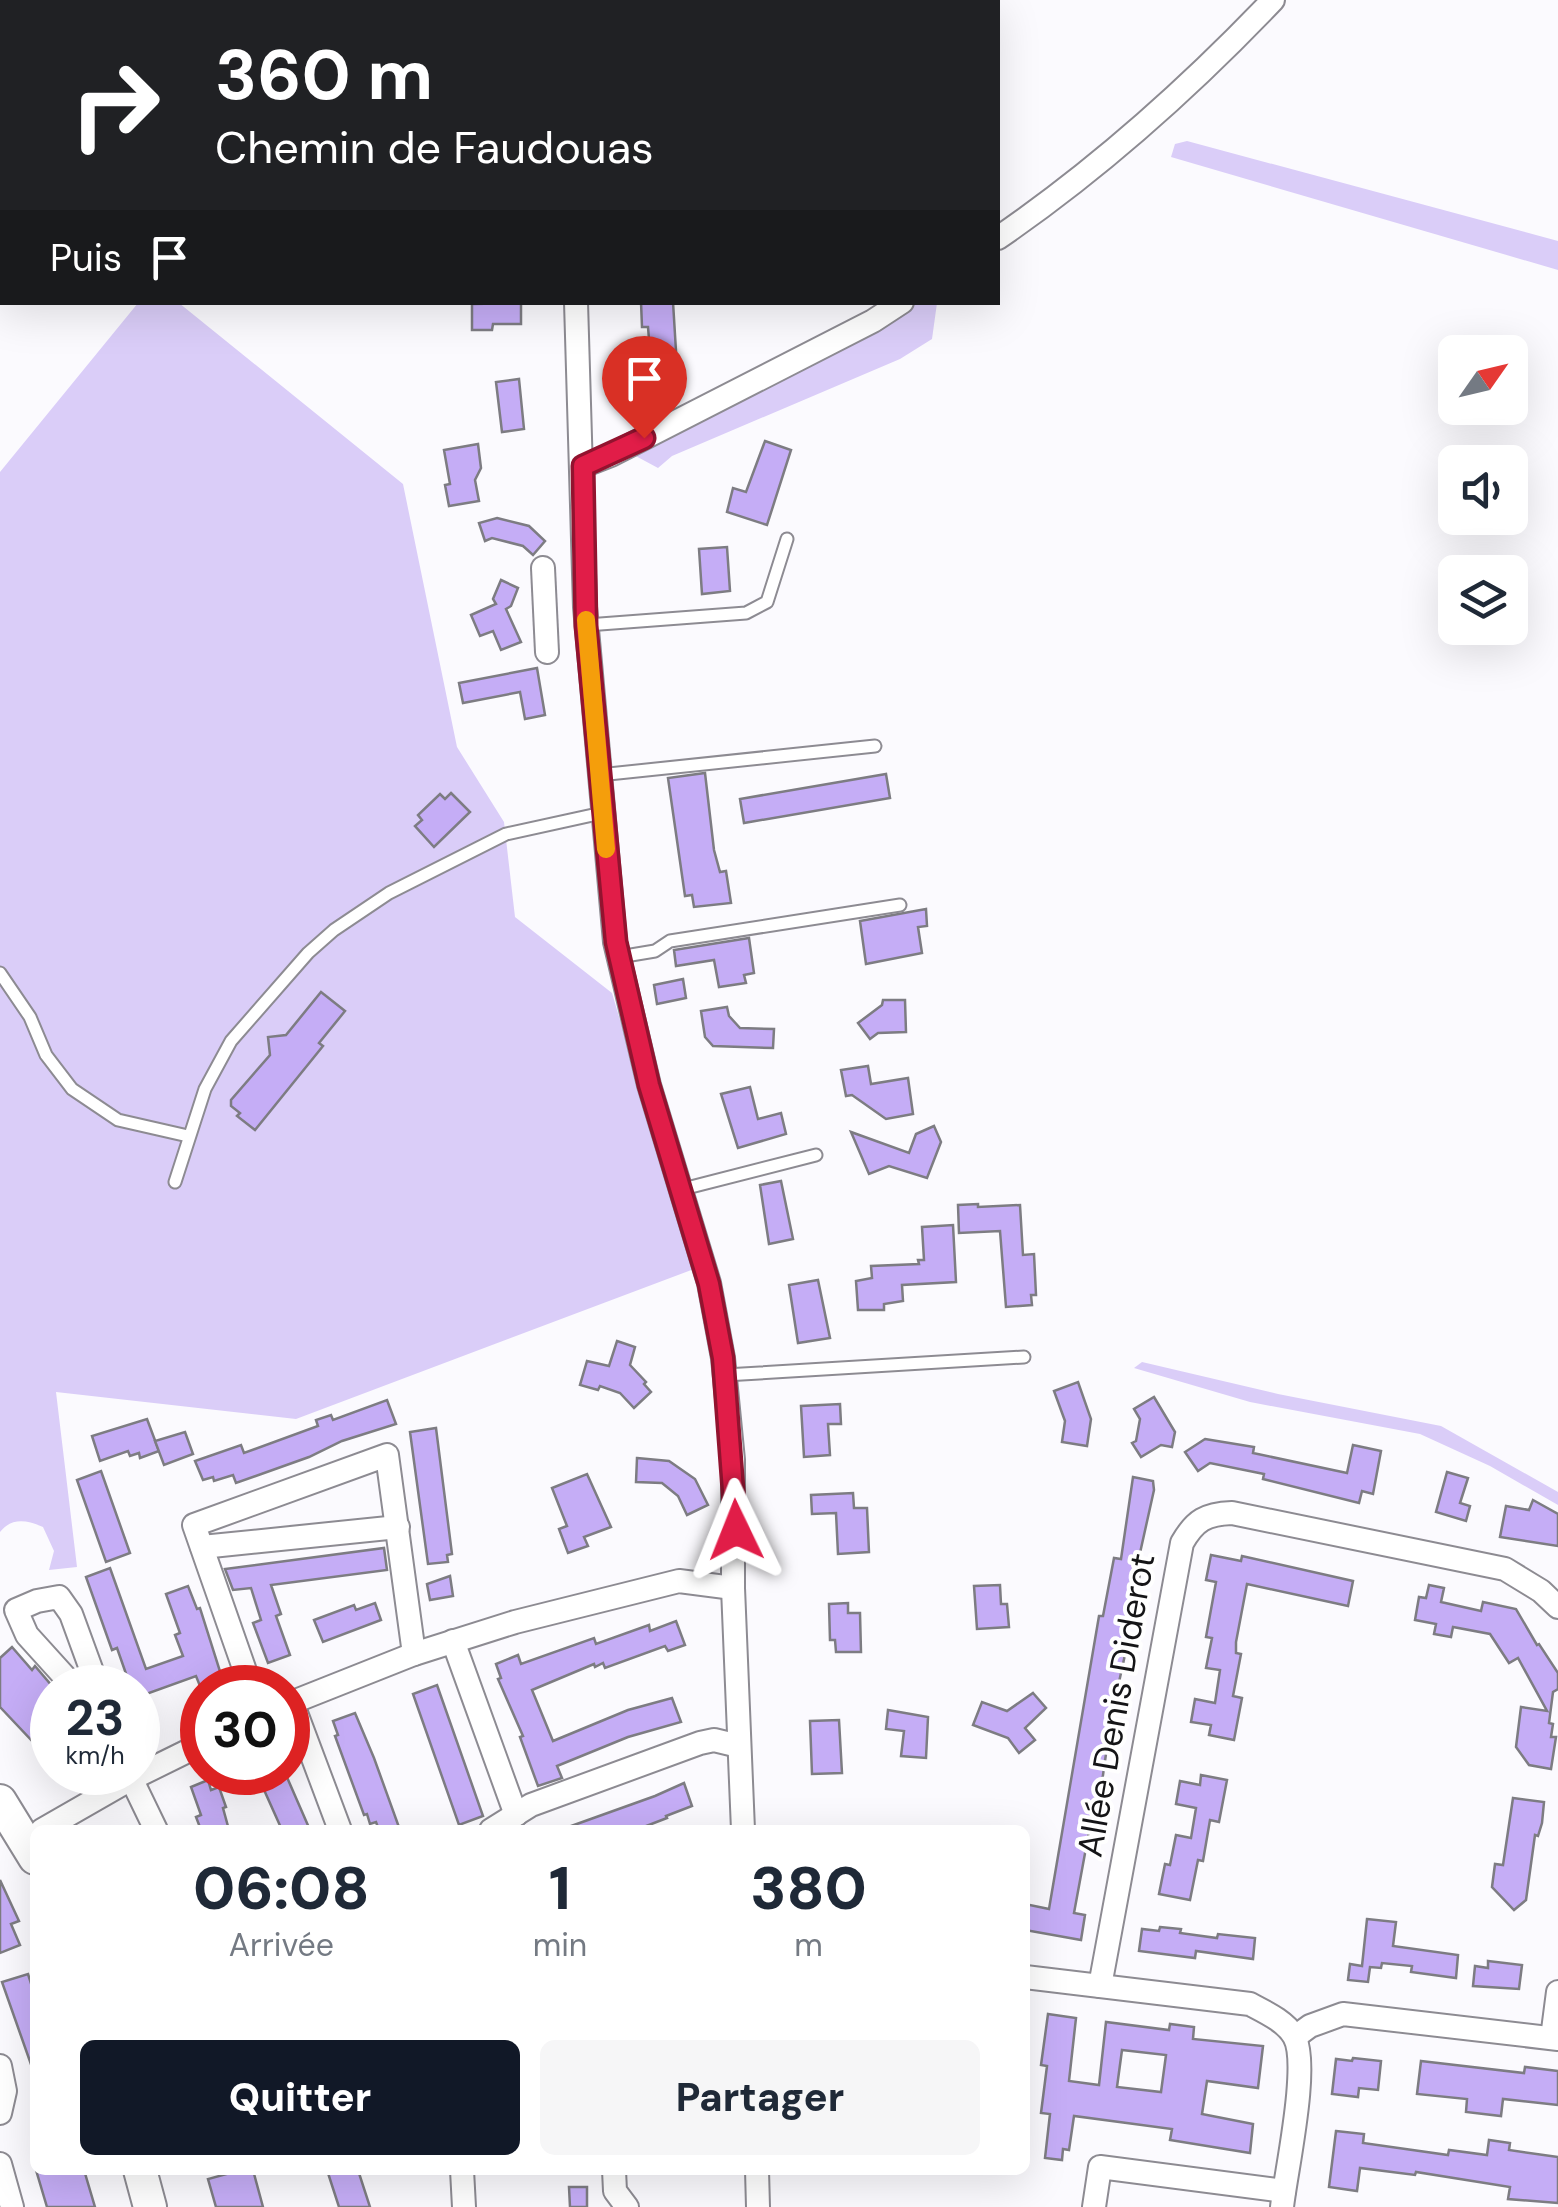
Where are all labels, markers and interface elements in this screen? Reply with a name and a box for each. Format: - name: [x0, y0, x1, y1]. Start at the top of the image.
- text: 360 m: [215, 30, 433, 121]
- icon: right: [50, 40, 180, 170]
- text: Chemin de Faudouas: [215, 118, 654, 177]
- icon: arrive: [142, 230, 197, 285]
- text: Puis: [50, 233, 122, 283]
- north arrow: [1438, 335, 1528, 425]
- map controls: [1438, 335, 1528, 645]
- pin: [602, 336, 687, 439]
- icon: arrive: [617, 351, 672, 406]
- button: sound: [1438, 445, 1528, 535]
- button: layers: [1438, 555, 1528, 645]
- position arrow: [684, 1478, 788, 1582]
- street label: Allée Denis Diderot: [1067, 1550, 1165, 1860]
- speed limit sign: 30: [180, 1665, 310, 1795]
- text: 23: [66, 1685, 125, 1751]
- text: km/h: [65, 1739, 125, 1772]
- text: 06:08: [193, 1849, 370, 1928]
- text: 1: [549, 1849, 571, 1928]
- text: 380: [750, 1849, 867, 1928]
- text: Arrivée: [229, 1924, 334, 1966]
- text: min: [533, 1924, 587, 1966]
- text: m: [794, 1924, 823, 1966]
- button: Quitter: [80, 2040, 520, 2155]
- button: Partager: [540, 2040, 980, 2155]

